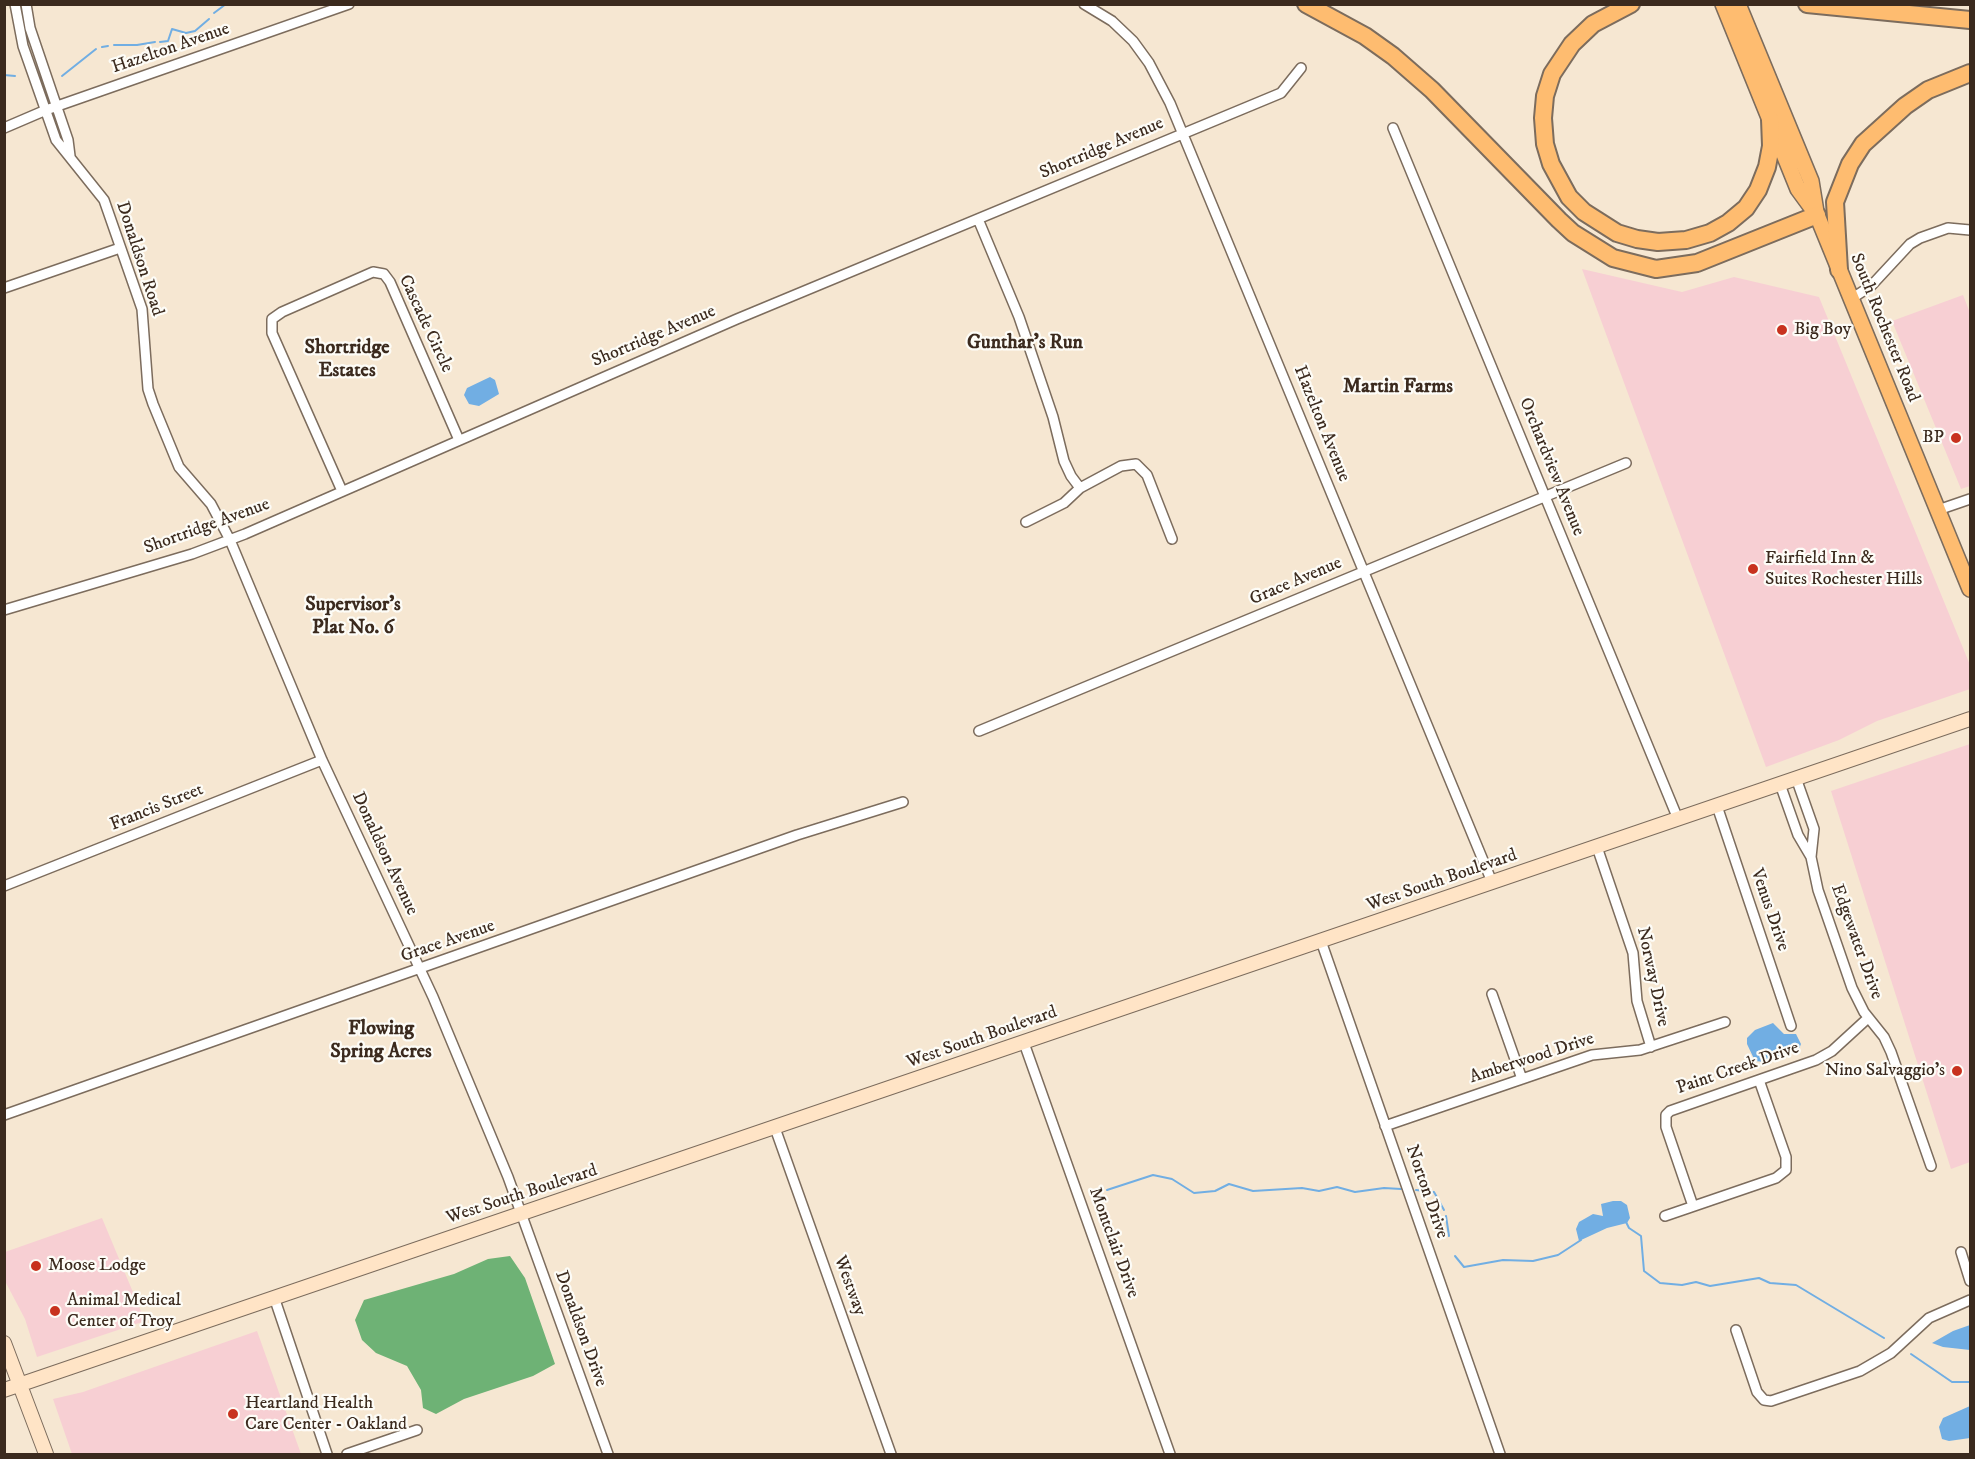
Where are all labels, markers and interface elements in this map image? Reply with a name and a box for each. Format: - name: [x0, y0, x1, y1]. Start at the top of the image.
- street label: Hazelton Avenue: [109, 19, 233, 79]
- street label: Shortridge Avenue: [1037, 113, 1167, 185]
- street label: Donaldson Road: [110, 199, 168, 319]
- street label: South Rochester Road: [1844, 251, 1924, 405]
- street label: Cascade Circle: [393, 272, 457, 376]
- street label: Shortridge Avenue: [589, 301, 719, 373]
- place label: Big Boy: [1794, 319, 1851, 341]
- marker: Big Boy: [1775, 323, 1789, 337]
- district label: Gunthar's Run: [967, 332, 1083, 356]
- district label: Shortridge Estates: [304, 337, 390, 384]
- street label: Hazelton Avenue: [1288, 363, 1354, 485]
- district label: Martin Farms: [1343, 376, 1453, 400]
- street label: Orchardview Avenue: [1513, 395, 1589, 539]
- place label: BP: [1922, 427, 1944, 449]
- marker: BP: [1949, 431, 1963, 445]
- street label: Shortridge Avenue: [141, 494, 273, 560]
- place label: Fairfield Inn & Suites Rochester Hills: [1765, 548, 1922, 590]
- street label: Grace Avenue: [1247, 553, 1345, 611]
- marker: Fairfield Inn & Suites Rochester Hills: [1746, 562, 1760, 576]
- district label: Supervisor's Plat No. 6: [305, 594, 401, 641]
- street label: Francis Street: [107, 780, 207, 836]
- street label: Donaldson Avenue: [346, 789, 422, 919]
- street label: West South Boulevard: [1364, 845, 1520, 917]
- street label: Venus Drive: [1745, 866, 1793, 954]
- street label: Edgewater Drive: [1825, 881, 1887, 1003]
- street label: Grace Avenue: [398, 916, 498, 968]
- street label: Norway Drive: [1631, 925, 1673, 1029]
- street label: West South Boulevard: [904, 1002, 1060, 1074]
- district label: Flowing Spring Acres: [330, 1018, 432, 1065]
- street label: Amberwood Drive: [1467, 1029, 1597, 1089]
- street label: Paint Creek Drive: [1674, 1038, 1802, 1100]
- place label: Nino Salvaggio's: [1825, 1060, 1945, 1082]
- marker: Nino Salvaggio's: [1950, 1064, 1964, 1078]
- street label: Norton Drive: [1400, 1142, 1452, 1242]
- street label: West South Boulevard: [444, 1160, 600, 1230]
- street label: Montclair Drive: [1083, 1185, 1143, 1301]
- street label: Westway: [828, 1253, 870, 1319]
- place label: Moose Lodge: [48, 1255, 146, 1277]
- marker: Moose Lodge: [29, 1259, 43, 1273]
- street label: Donaldson Drive: [549, 1268, 611, 1390]
- place label: Animal Medical Center of Troy: [67, 1290, 181, 1332]
- marker: Animal Medical Center of Troy: [48, 1304, 62, 1318]
- place label: Heartland Health Care Center - Oakland: [245, 1393, 407, 1436]
- marker: Heartland Health Care Center - Oakland: [226, 1407, 240, 1421]

